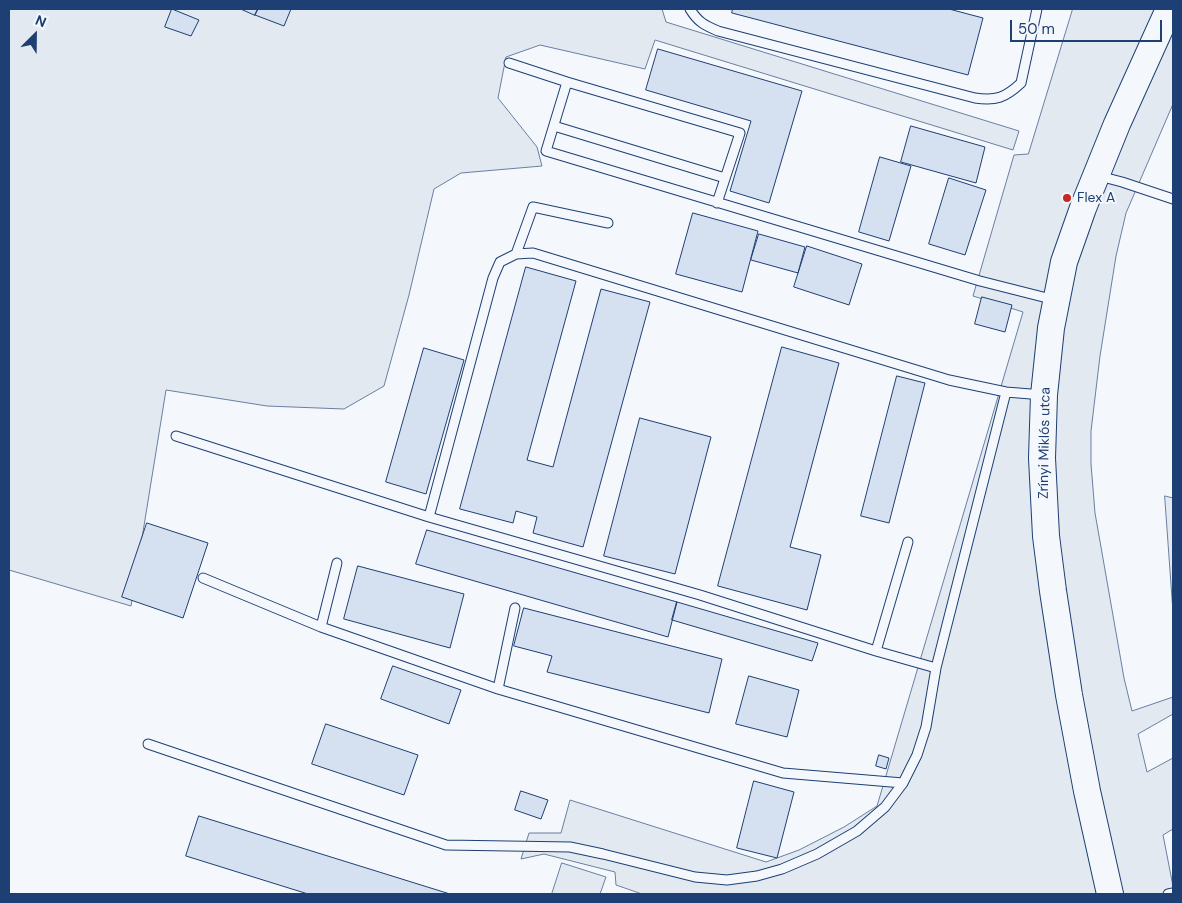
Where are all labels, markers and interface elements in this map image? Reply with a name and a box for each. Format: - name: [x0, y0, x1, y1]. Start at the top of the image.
- north arrow: [10, 10, 60, 60]
- scale bar: [1012, 10, 1164, 42]
- text: N: [33, 11, 49, 31]
- text: 50 m: [1018, 19, 1055, 39]
- place label: Flex A: [1077, 190, 1115, 206]
- marker: Flex A: [1061, 192, 1073, 204]
- street label: Zrínyi Miklós utca: [1036, 387, 1054, 499]

